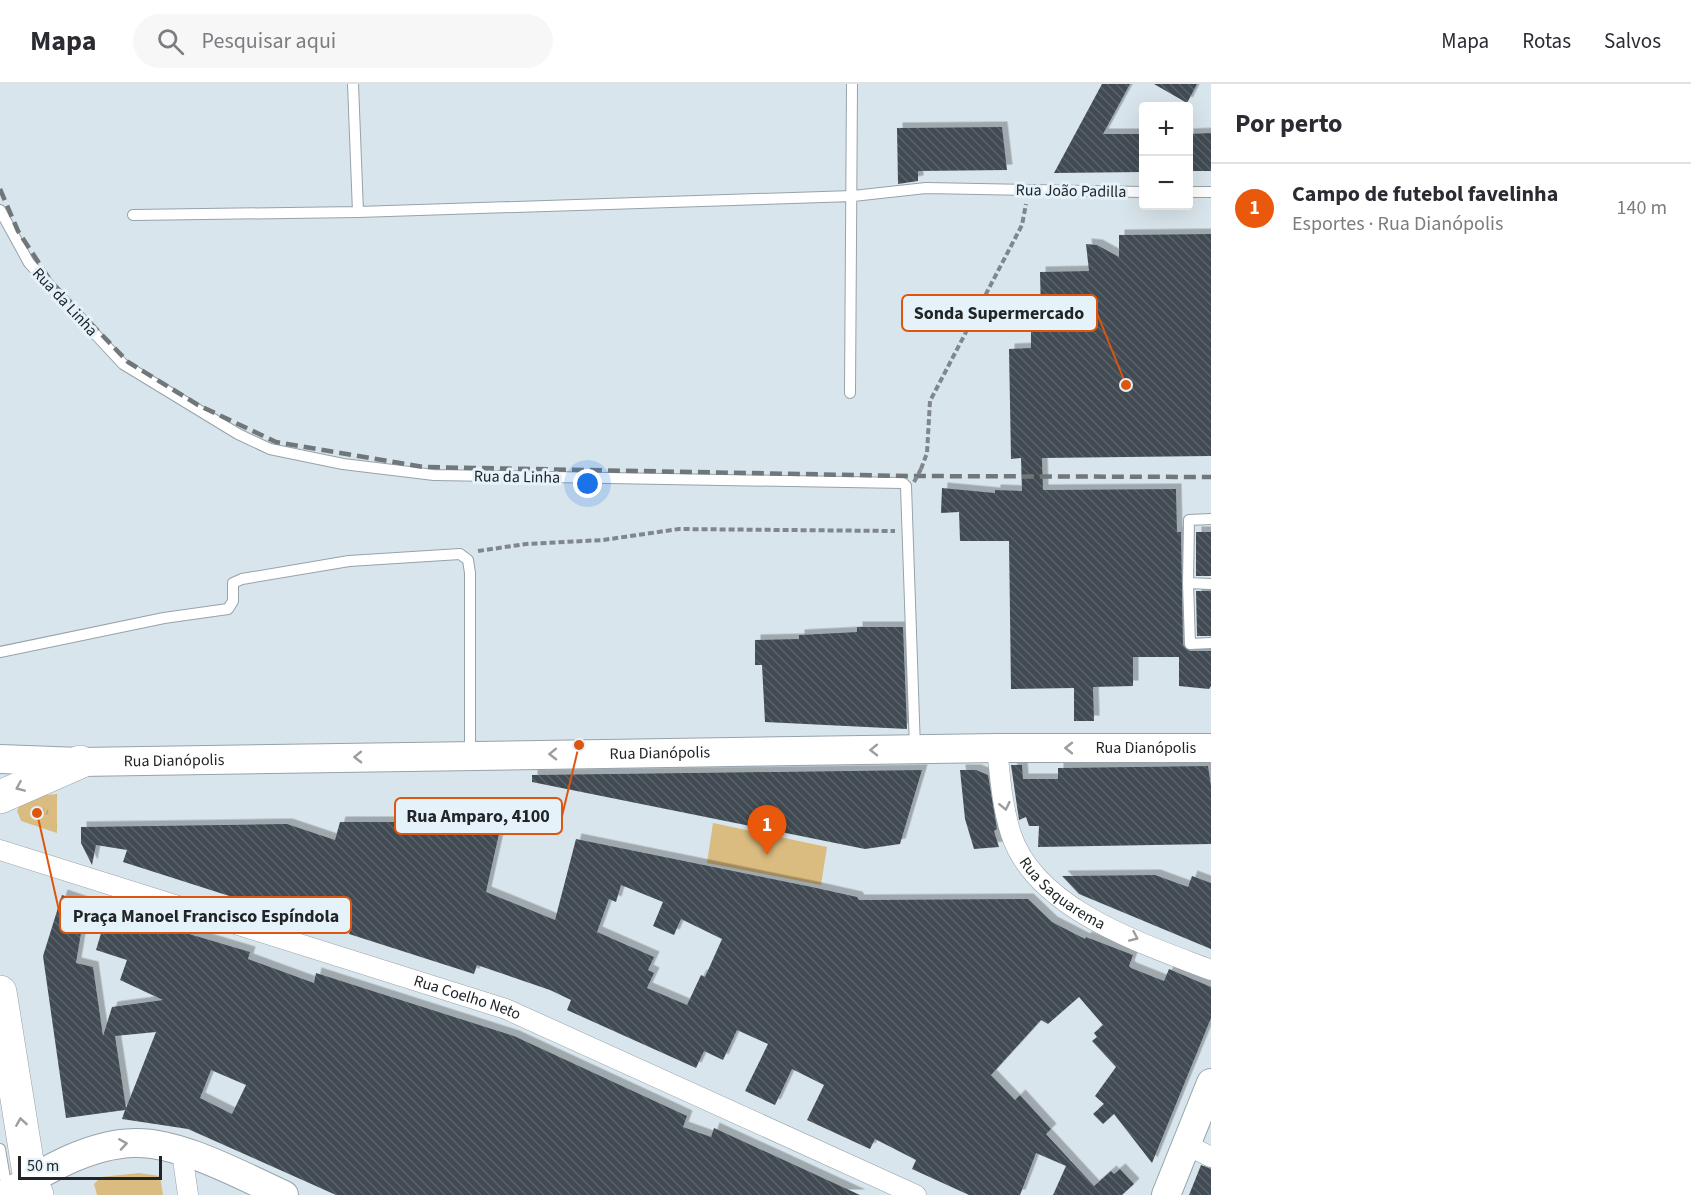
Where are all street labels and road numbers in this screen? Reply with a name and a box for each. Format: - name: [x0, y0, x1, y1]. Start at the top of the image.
- street label: Rua João Padilla: [1016, 179, 1126, 203]
- street label: Rua da Linha: [27, 263, 103, 341]
- street label: Rua da Linha: [474, 465, 560, 489]
- street label: Rua Dianópolis: [1095, 737, 1196, 759]
- street label: Rua Dianópolis: [609, 741, 711, 765]
- street label: Rua Dianópolis: [123, 749, 225, 772]
- street label: Rua Saquarema: [1014, 853, 1109, 935]
- street label: Rua Coelho Neto: [411, 970, 525, 1025]

